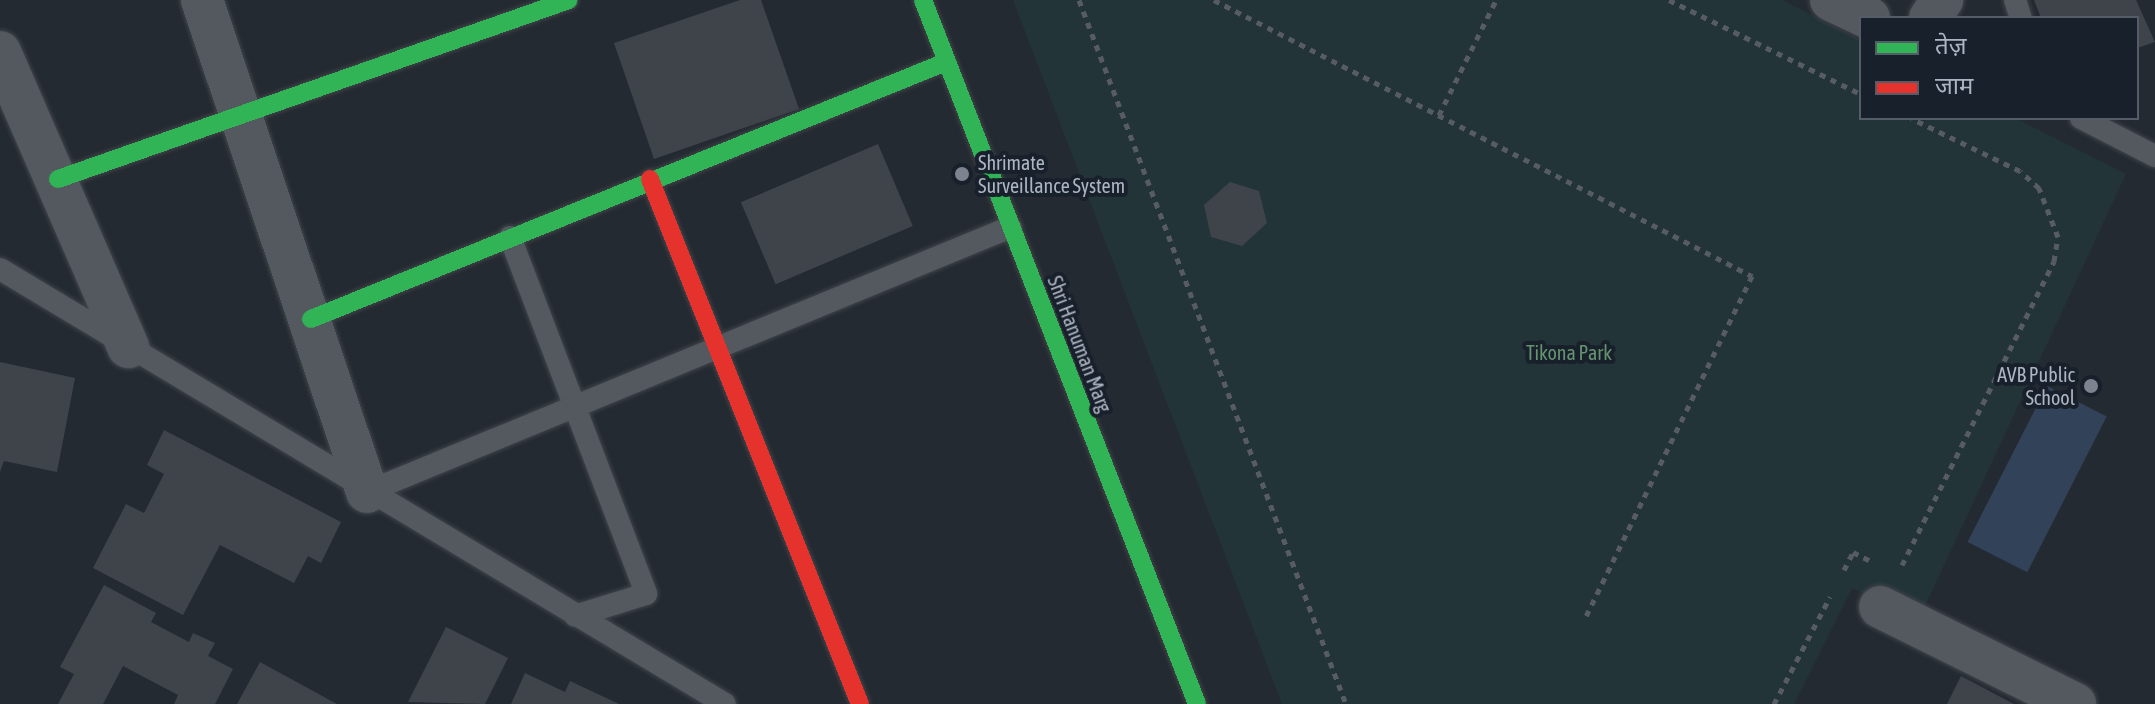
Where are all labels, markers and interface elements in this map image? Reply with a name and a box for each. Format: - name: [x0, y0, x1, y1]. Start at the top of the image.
- legend: [1859, 16, 2139, 120]
- text: तेज़: [1935, 32, 1967, 59]
- text: जाम: [1935, 72, 1973, 99]
- place label: Shrimate Surveillance System: [978, 150, 1125, 197]
- marker: Shrimate Surveillance System: [953, 165, 971, 183]
- street label: Shri Hanuman Marg: [1043, 272, 1117, 416]
- park label: Tikona Park: [1526, 340, 1612, 364]
- place label: AVB Public School: [1997, 362, 2075, 409]
- marker: AVB Public School: [2082, 377, 2100, 395]

